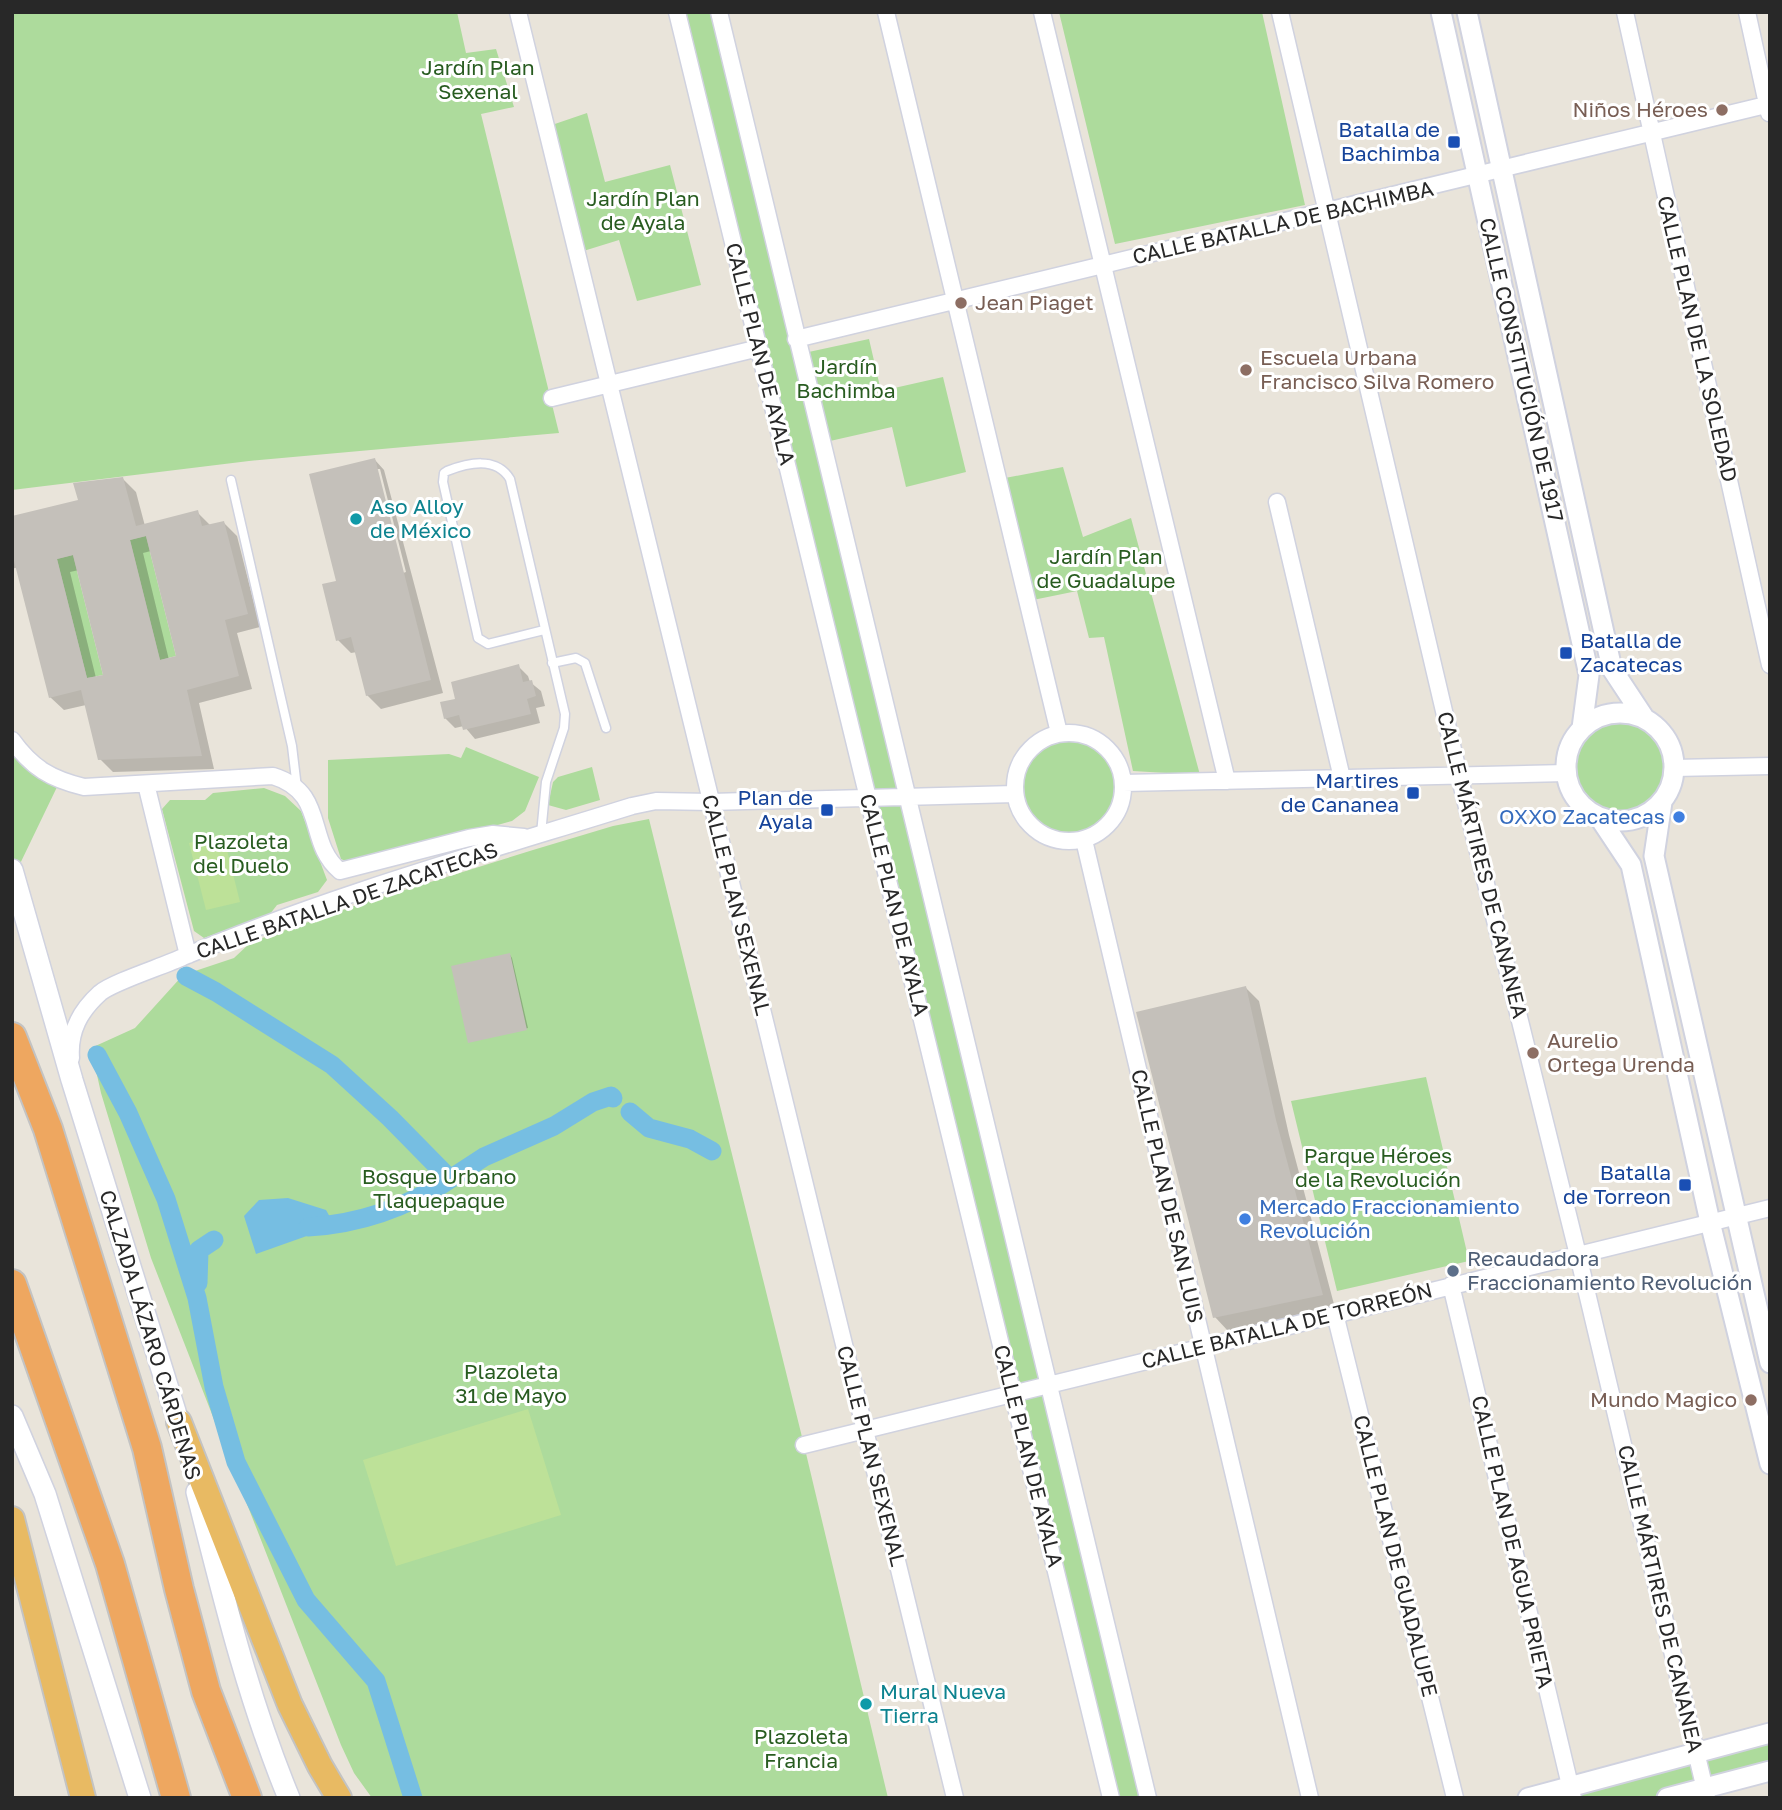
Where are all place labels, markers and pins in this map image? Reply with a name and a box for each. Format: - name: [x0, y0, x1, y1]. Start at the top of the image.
- place label: Niños Héroes: [1572, 96, 1708, 122]
- marker: Niños Héroes: [1714, 102, 1730, 118]
- place label: Batalla de Bachimba: [1338, 116, 1440, 166]
- marker: Batalla de Bachimba: [1446, 134, 1462, 150]
- place label: Jean Piaget: [975, 289, 1094, 315]
- marker: Jean Piaget: [953, 295, 969, 311]
- place label: Escuela Urbana Francisco Silva Romero: [1260, 344, 1494, 394]
- marker: Escuela Urbana Francisco Silva Romero: [1238, 362, 1254, 378]
- place label: Aso Alloy de México: [370, 493, 471, 543]
- marker: Aso Alloy de México: [348, 511, 364, 527]
- place label: Batalla de Zacatecas: [1580, 627, 1683, 677]
- marker: Batalla de Zacatecas: [1558, 645, 1574, 661]
- place label: Martires de Cananea: [1281, 767, 1399, 817]
- place label: Plan de Ayala: [737, 784, 813, 834]
- marker: Martires de Cananea: [1405, 785, 1421, 801]
- marker: Plan de Ayala: [819, 802, 835, 818]
- place label: OXXO Zacatecas: [1499, 803, 1665, 829]
- marker: OXXO Zacatecas: [1671, 809, 1687, 825]
- place label: Aurelio Ortega Urenda: [1547, 1027, 1695, 1077]
- marker: Aurelio Ortega Urenda: [1525, 1045, 1541, 1061]
- place label: Batalla de Torreon: [1563, 1159, 1671, 1209]
- marker: Batalla de Torreon: [1677, 1177, 1693, 1193]
- place label: Mercado Fraccionamiento Revolución: [1259, 1193, 1520, 1243]
- marker: Mercado Fraccionamiento Revolución: [1237, 1211, 1253, 1227]
- place label: Recaudadora Fraccionamiento Revolución: [1467, 1245, 1752, 1295]
- marker: Recaudadora Fraccionamiento Revolución: [1445, 1263, 1461, 1279]
- place label: Mundo Magico: [1590, 1386, 1737, 1412]
- marker: Mundo Magico: [1743, 1392, 1759, 1408]
- place label: Mural Nueva Tierra: [880, 1678, 1006, 1728]
- marker: Mural Nueva Tierra: [858, 1696, 874, 1712]

